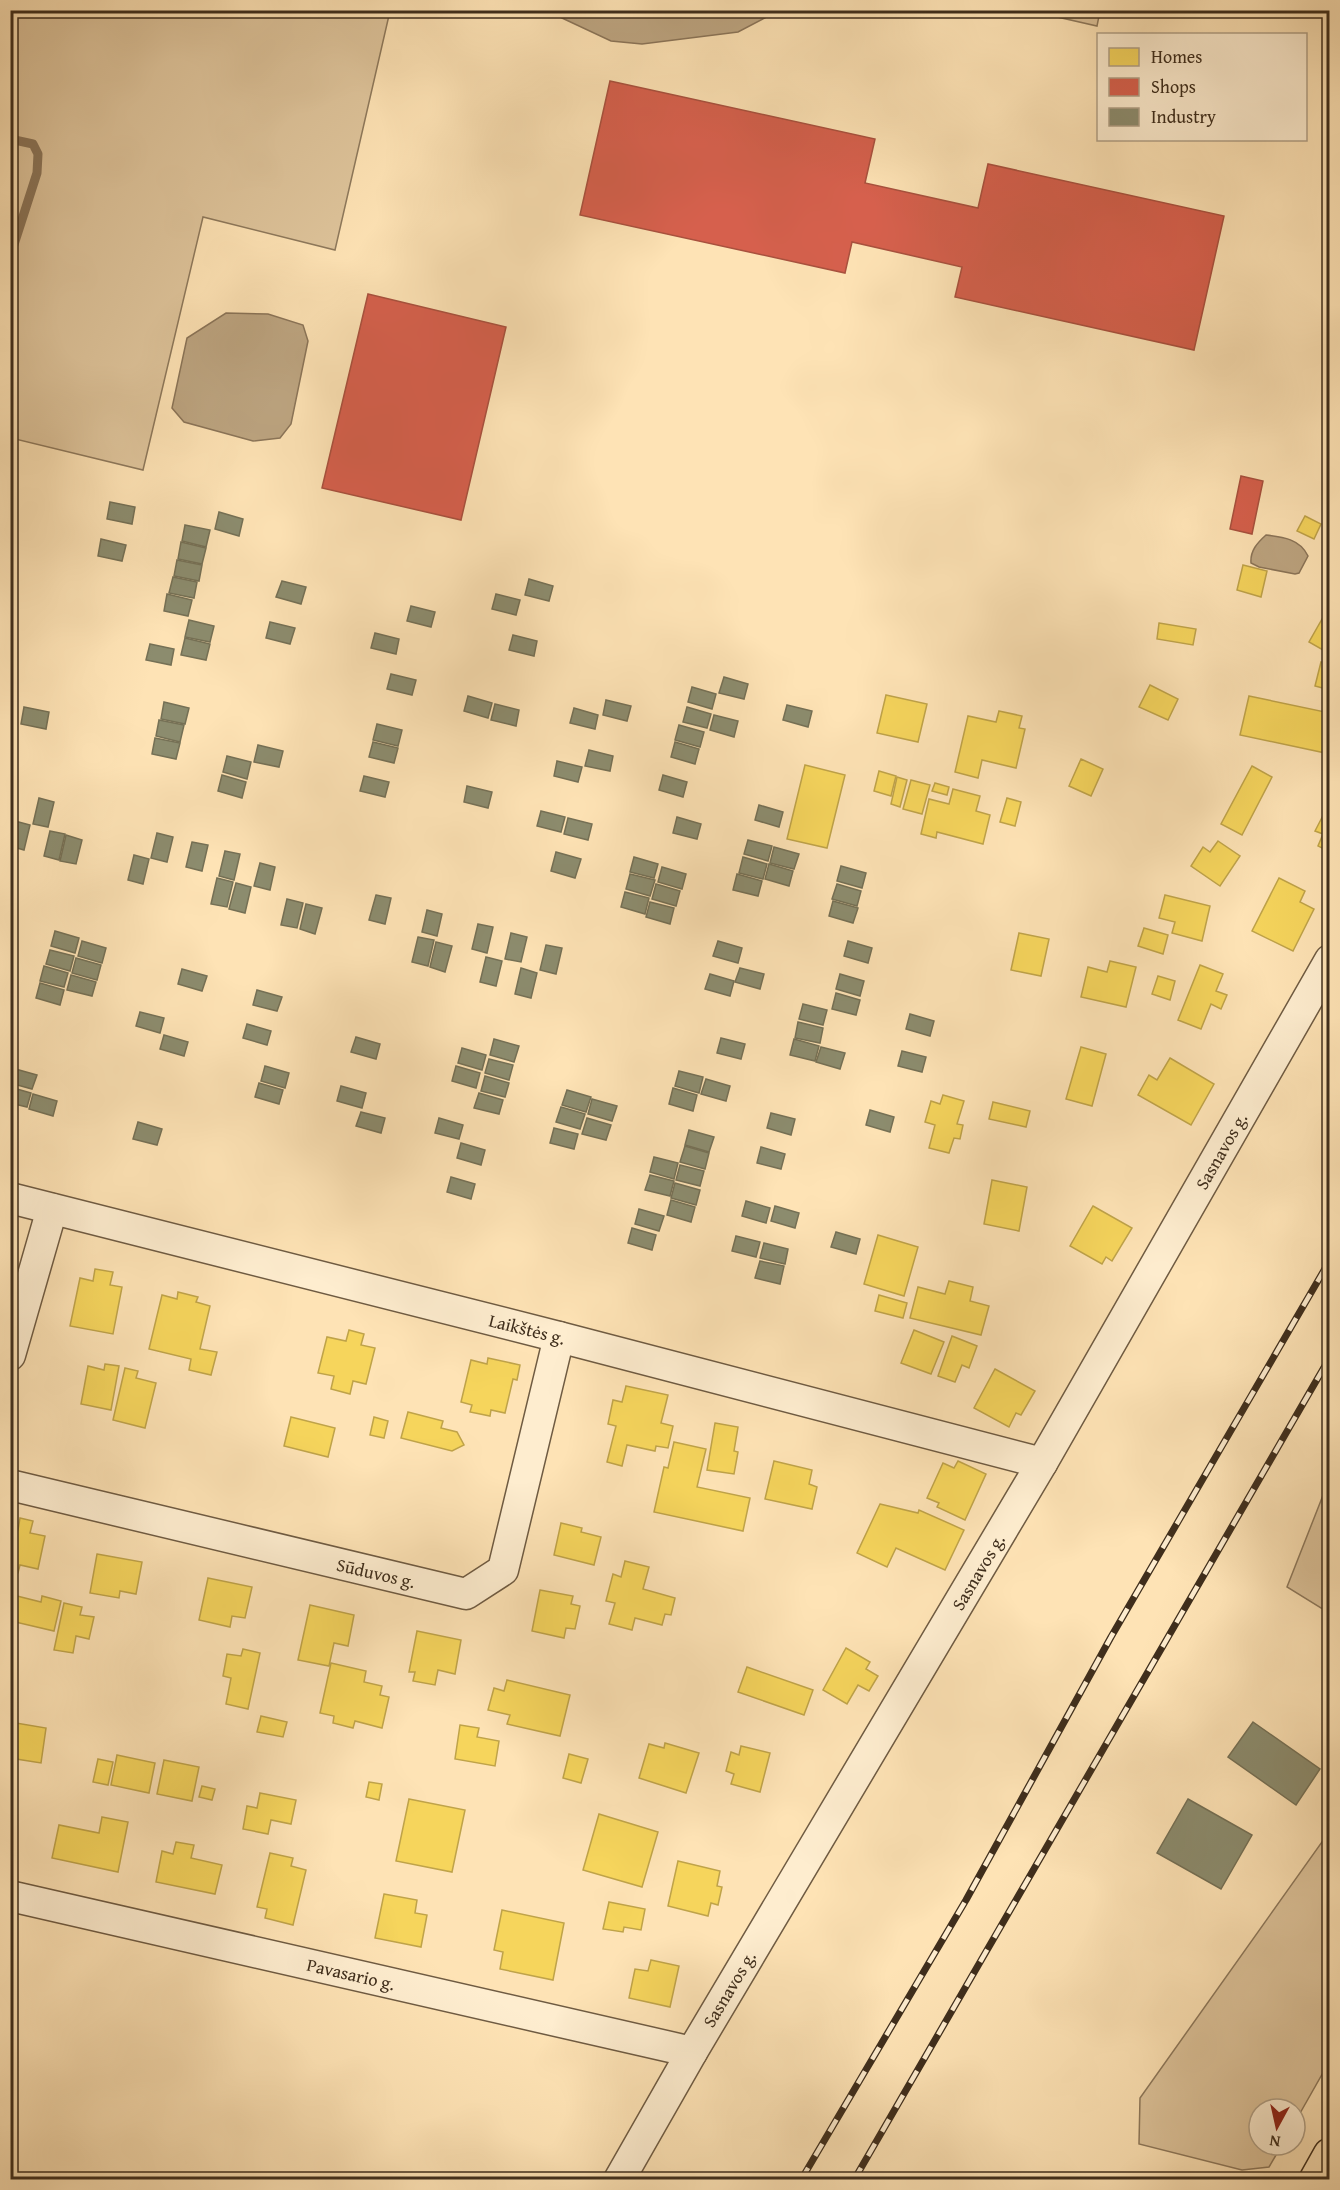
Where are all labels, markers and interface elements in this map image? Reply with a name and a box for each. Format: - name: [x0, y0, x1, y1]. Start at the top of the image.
- legend: [1097, 33, 1307, 141]
- text: Homes: [1151, 43, 1202, 70]
- text: Shops: [1151, 73, 1196, 100]
- text: Industry: [1151, 103, 1216, 130]
- street label: Sasnavos g.: [1188, 1107, 1254, 1195]
- street label: Laikštės g.: [486, 1306, 568, 1352]
- street label: Sasnavos g.: [945, 1529, 1011, 1615]
- street label: Sūduvos g.: [334, 1551, 418, 1595]
- street label: Sasnavos g.: [696, 1946, 762, 2032]
- street label: Pavasario g.: [304, 1951, 398, 1997]
- north arrow: [1247, 2097, 1307, 2157]
- text: N: [1268, 2129, 1282, 2154]

